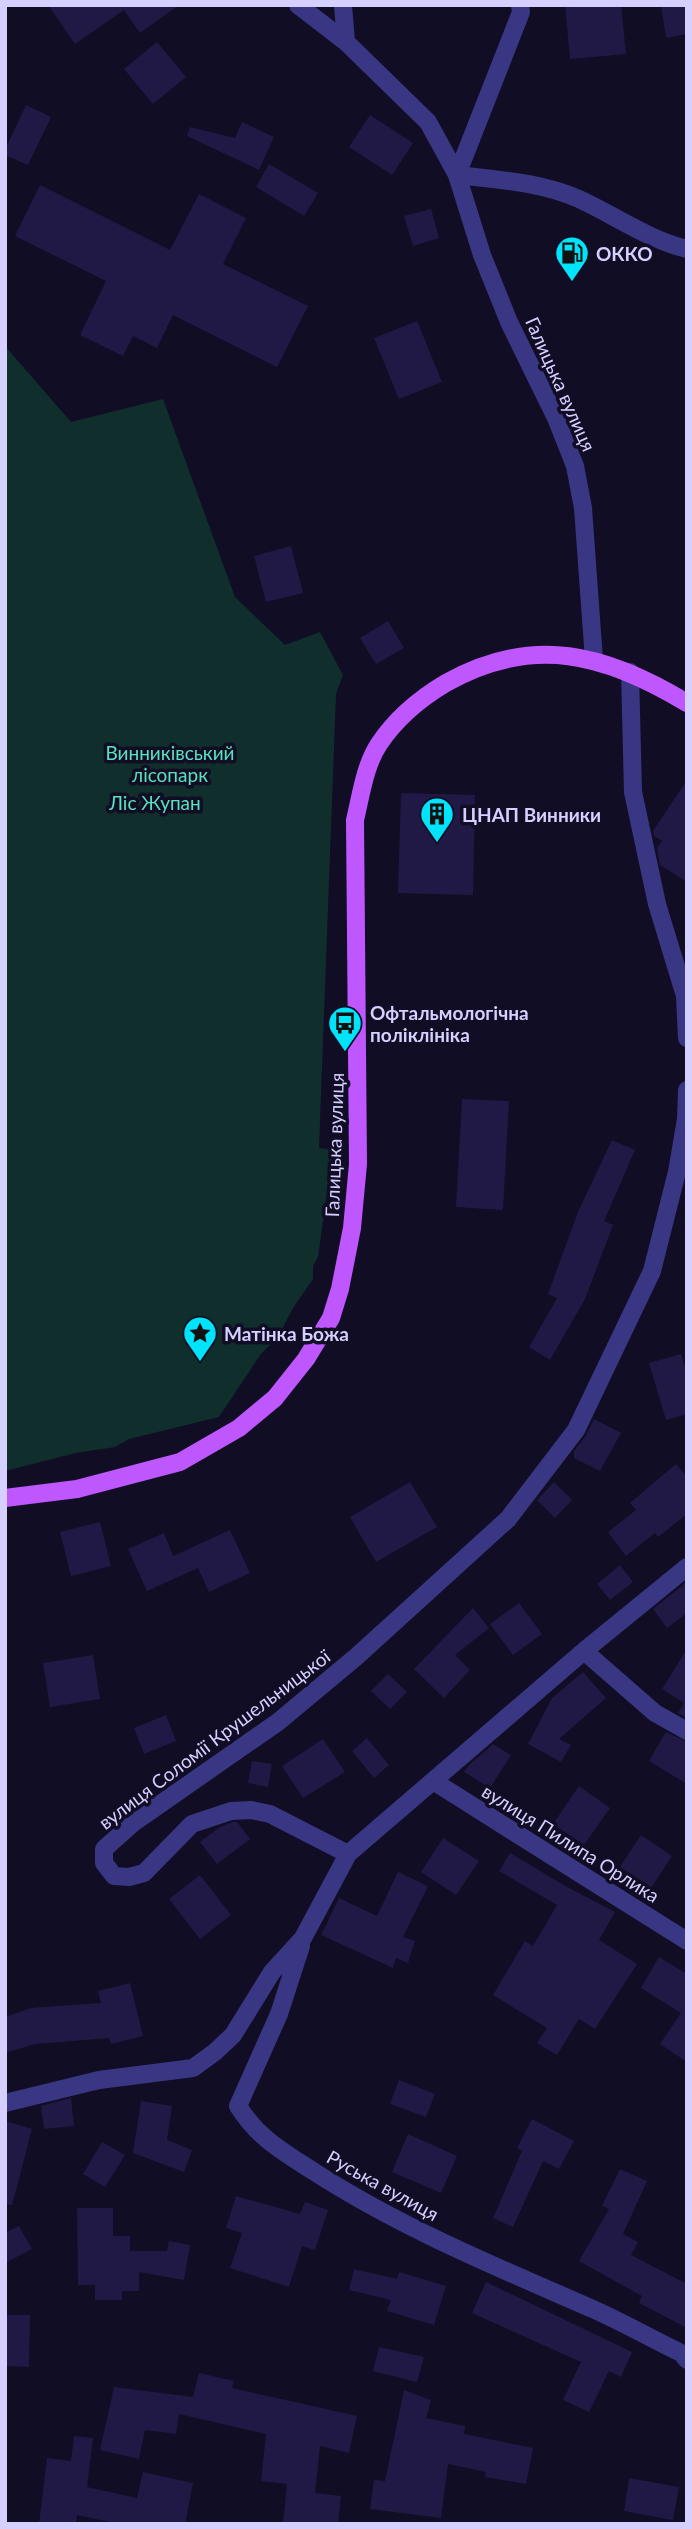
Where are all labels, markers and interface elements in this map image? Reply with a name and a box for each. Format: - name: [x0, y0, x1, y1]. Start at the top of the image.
- fuel station icon: ОККО: [553, 234, 591, 283]
- place label: ОККО: [596, 242, 653, 265]
- street label: Галицька вулиця: [521, 313, 601, 455]
- park label: Винниківський лісопарк: [105, 741, 235, 786]
- park label: Ліс Жупан: [108, 791, 201, 814]
- building icon: ЦНАП Винники: [418, 795, 456, 844]
- place label: ЦНАП Винники: [462, 803, 601, 826]
- place label: Офтальмологічна поліклініка: [370, 1001, 529, 1046]
- bus stop icon: Офтальмологічна поліклініка: [326, 1004, 364, 1053]
- street label: Галицька вулиця: [320, 1072, 348, 1218]
- place icon: Матінка Божа: [181, 1314, 219, 1363]
- place label: Матінка Божа: [224, 1322, 349, 1345]
- street label: вулиця Соломії Крушельницької: [94, 1644, 335, 1834]
- street label: вулиця Пилипа Орлика: [478, 1779, 664, 1907]
- street label: Руська вулиця: [323, 2145, 443, 2225]

